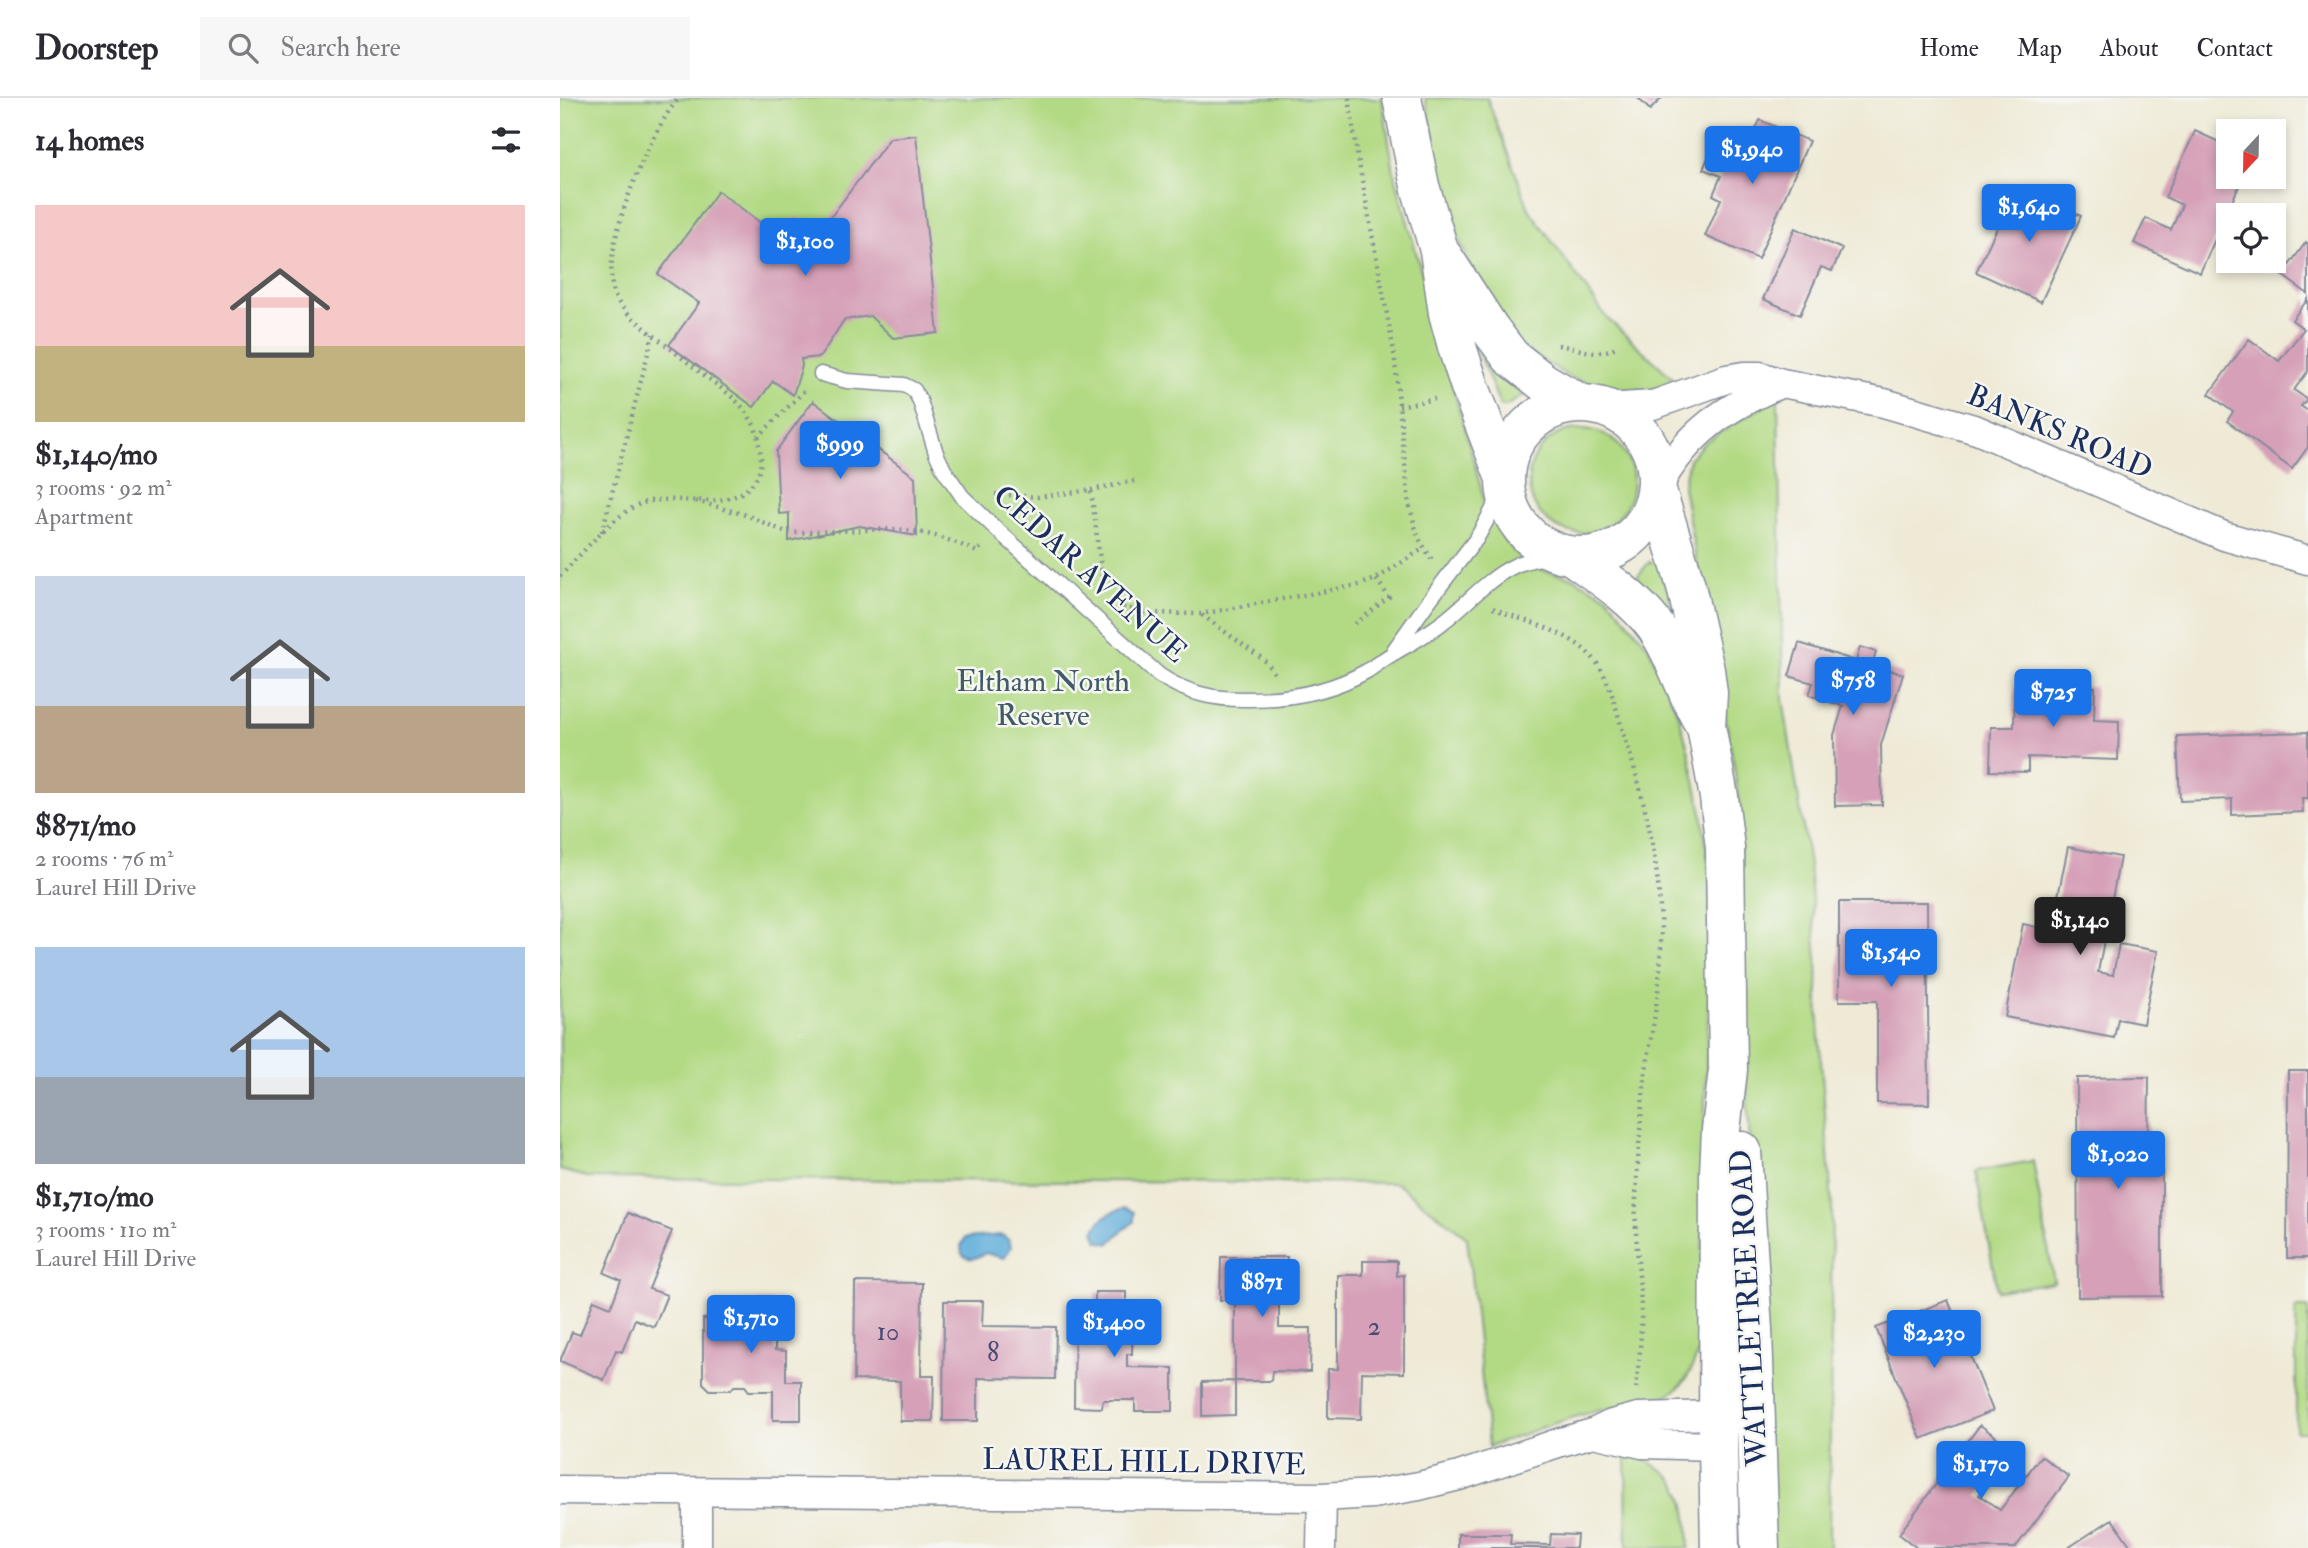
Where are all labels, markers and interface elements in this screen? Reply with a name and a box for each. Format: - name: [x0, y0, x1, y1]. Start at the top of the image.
- search box: [200, 17, 690, 80]
- text: Doorstep: [35, 28, 158, 69]
- icon: search: [224, 29, 262, 67]
- text: Search here: [280, 32, 401, 64]
- text: Home: [1919, 33, 1979, 64]
- text: Map: [2017, 33, 2062, 64]
- text: About: [2100, 33, 2159, 64]
- text: Contact: [2197, 33, 2273, 64]
- north arrow: [2216, 119, 2286, 189]
- map controls: [2216, 119, 2286, 273]
- icon: filters: [487, 121, 525, 159]
- text: 14 homes: [35, 122, 144, 159]
- pin: $1,940: [1695, 126, 1809, 186]
- text: $1,940: [1721, 134, 1783, 163]
- pin: $1,640: [1972, 184, 2086, 244]
- text: $1,640: [1998, 192, 2060, 221]
- button: locate: [2216, 203, 2286, 273]
- pin: $1,100: [748, 218, 862, 278]
- text: $1,100: [776, 226, 834, 255]
- icon: home: [217, 250, 343, 376]
- street label: BANKS ROAD: [1962, 376, 2158, 488]
- pin: $999: [799, 422, 881, 481]
- text: $999: [816, 429, 864, 458]
- text: $1,140/mo: [35, 436, 157, 473]
- text: 3 rooms · 92 m²: [35, 473, 172, 502]
- street label: CEDAR AVENUE: [985, 477, 1195, 671]
- text: Apartment: [35, 502, 133, 531]
- icon: home: [217, 621, 343, 747]
- pin: $758: [1812, 658, 1894, 717]
- park label: Eltham North Reserve: [956, 663, 1130, 734]
- text: $758: [1831, 665, 1875, 694]
- pin: $725: [2012, 670, 2094, 729]
- text: $725: [2030, 677, 2076, 706]
- text: $871/mo: [35, 807, 136, 844]
- text: 2 rooms · 76 m²: [35, 844, 173, 873]
- text: Laurel Hill Drive: [35, 873, 196, 902]
- pin: $1,140: [2023, 898, 2137, 957]
- text: $1,140: [2050, 905, 2110, 934]
- pin: $1,540: [1834, 930, 1948, 989]
- text: $1,540: [1861, 937, 1921, 966]
- icon: home: [217, 992, 343, 1118]
- pin: $1,020: [2061, 1132, 2175, 1191]
- text: $1,020: [2087, 1139, 2149, 1168]
- street label: WATTLETREE ROAD: [1722, 1149, 1776, 1468]
- text: $1,710/mo: [35, 1178, 154, 1215]
- text: 3 rooms · 110 m²: [35, 1215, 176, 1244]
- text: Laurel Hill Drive: [35, 1244, 196, 1273]
- pin: $871: [1221, 1260, 1303, 1319]
- text: $871: [1241, 1267, 1283, 1296]
- pin: $1,710: [694, 1296, 808, 1355]
- pin: $1,400: [1057, 1300, 1171, 1359]
- text: $1,710: [723, 1303, 779, 1332]
- text: $1,400: [1082, 1307, 1146, 1336]
- pin: $2,230: [1877, 1310, 1991, 1370]
- house number: 2: [1367, 1311, 1381, 1343]
- house number: 10: [877, 1316, 899, 1348]
- text: $2,230: [1903, 1318, 1965, 1347]
- house number: 8: [987, 1337, 999, 1369]
- street label: LAUREL HILL DRIVE: [982, 1441, 1306, 1483]
- pin: $1,170: [1924, 1442, 2038, 1501]
- text: $1,170: [1952, 1449, 2010, 1478]

